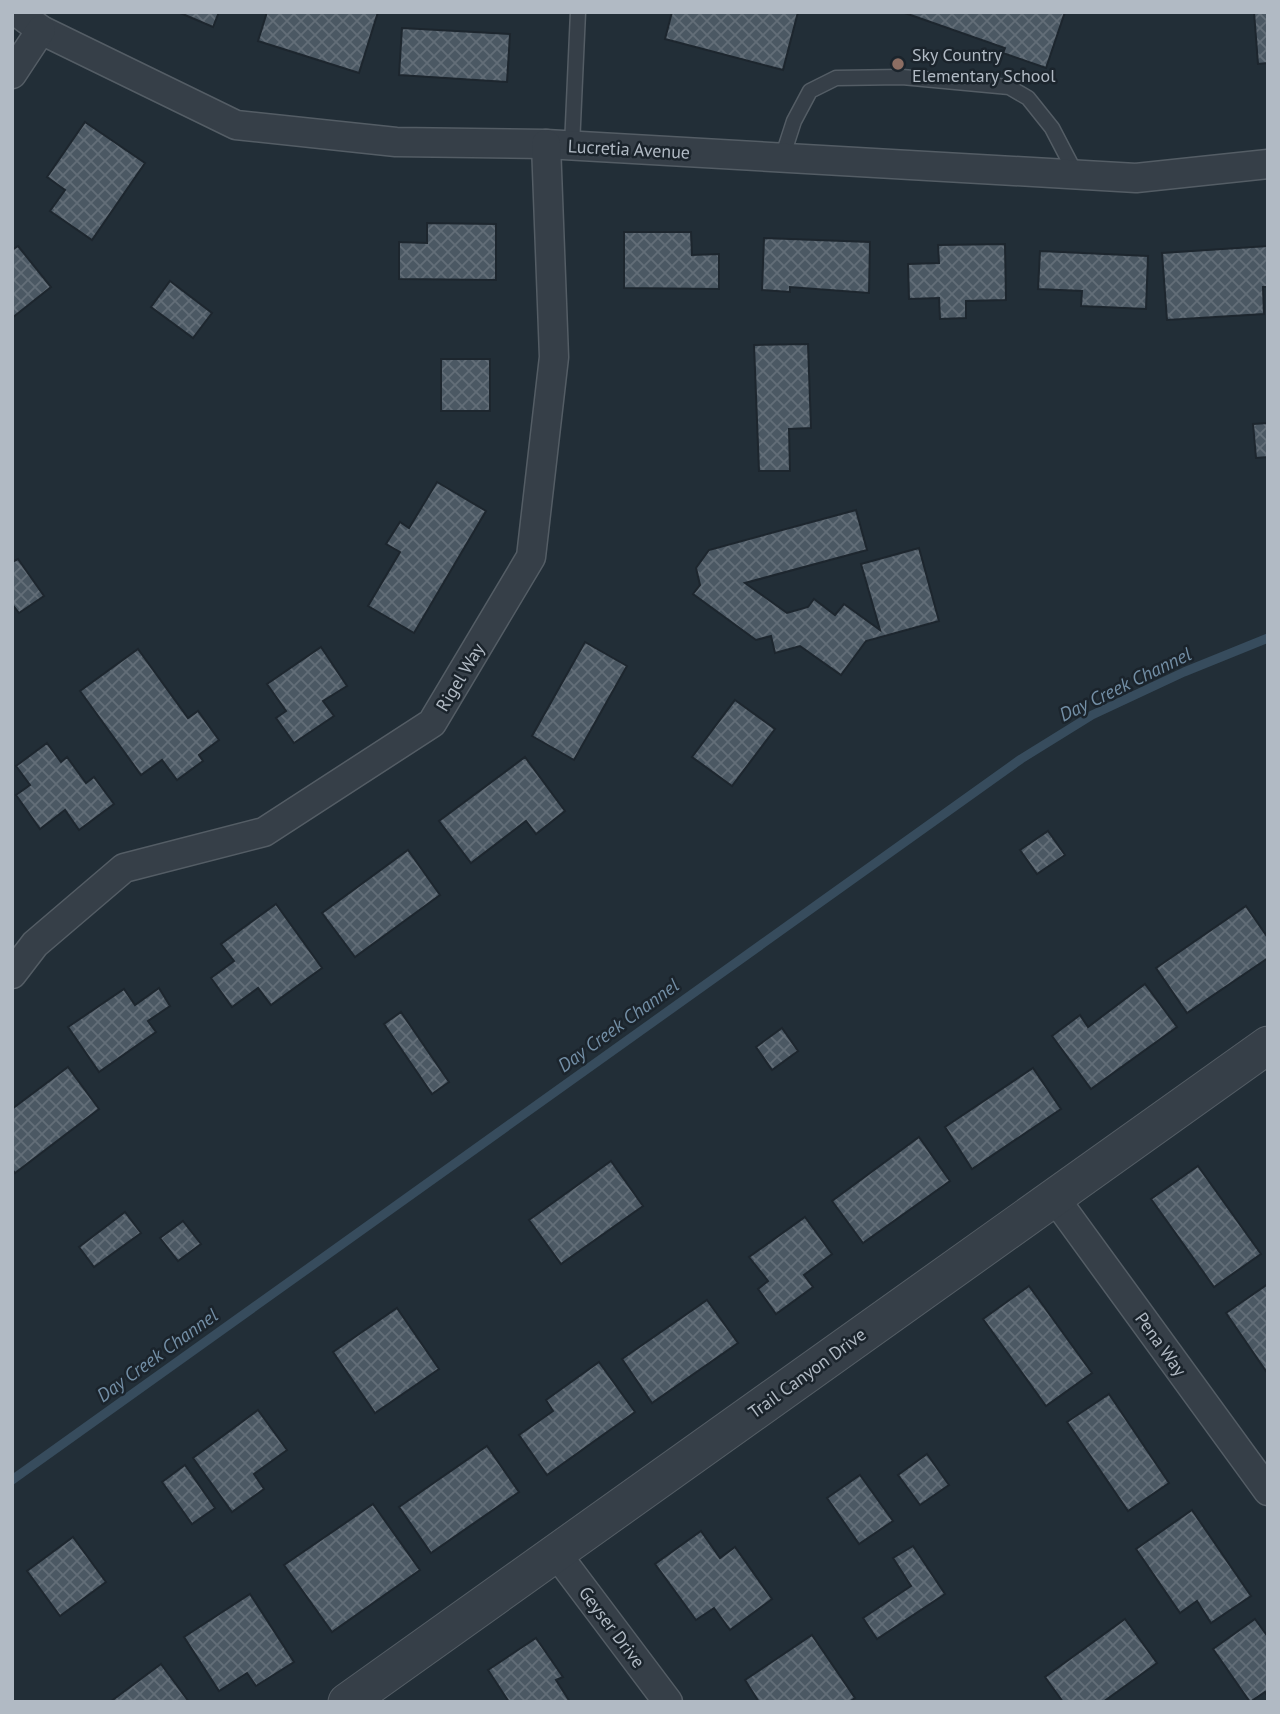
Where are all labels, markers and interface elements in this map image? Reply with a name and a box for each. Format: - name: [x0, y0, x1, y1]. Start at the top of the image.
- place label: Sky Country Elementary School: [912, 43, 1056, 87]
- marker: Sky Country Elementary School: [890, 56, 906, 72]
- street label: Lucretia Avenue: [567, 134, 691, 164]
- street label: Rigel Way: [431, 638, 490, 715]
- water label: Day Creek Channel: [1055, 642, 1195, 726]
- water label: Day Creek Channel: [553, 973, 683, 1077]
- water label: Day Creek Channel: [92, 1303, 222, 1407]
- street label: Pena Way: [1130, 1308, 1192, 1381]
- street label: Trail Canyon Drive: [744, 1323, 870, 1423]
- street label: Geyser Drive: [574, 1582, 650, 1672]

